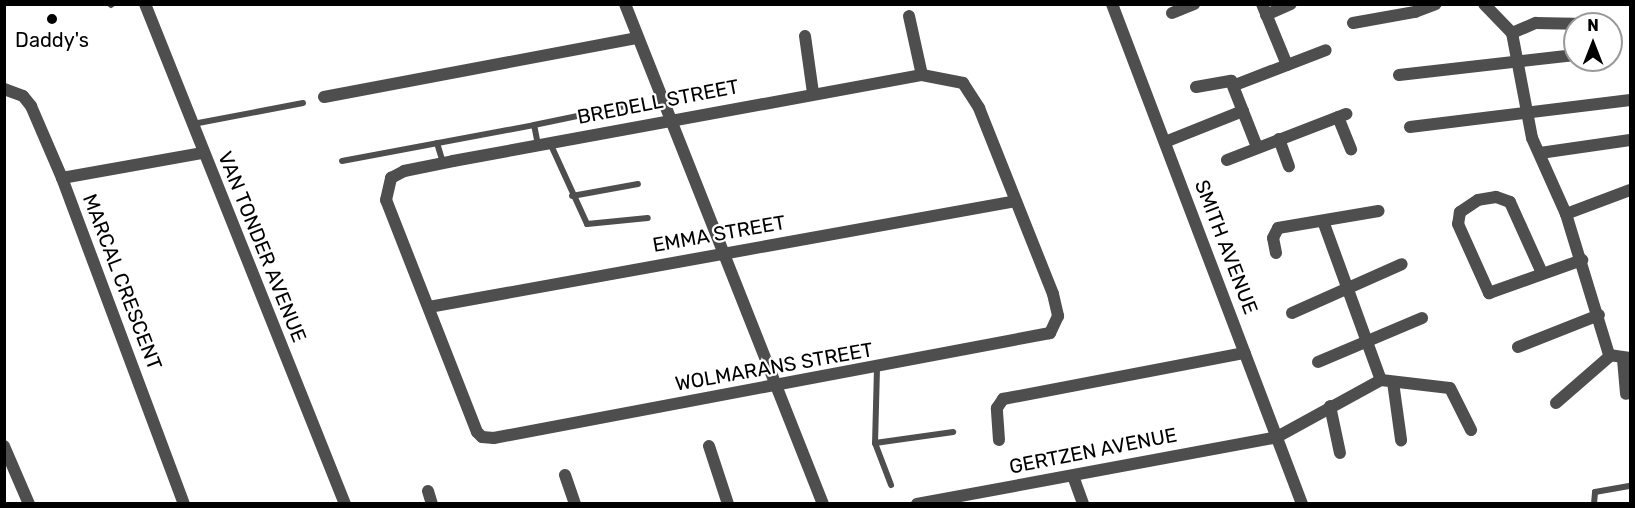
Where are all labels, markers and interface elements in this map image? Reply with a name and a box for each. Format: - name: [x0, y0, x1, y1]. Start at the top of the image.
- marker: Daddy's: [45, 12, 59, 26]
- north arrow: [1563, 12, 1623, 72]
- text: N: [1587, 16, 1599, 35]
- place label: Daddy's: [15, 28, 89, 52]
- street label: BREDELL STREET: [575, 75, 741, 129]
- street label: VAN TONDER AVENUE: [213, 148, 311, 346]
- street label: SMITH AVENUE: [1189, 176, 1263, 318]
- street label: MARCAL CRESCENT: [77, 190, 167, 374]
- street label: EMMA STREET: [650, 210, 788, 258]
- street label: WOLMARANS STREET: [673, 338, 875, 396]
- street label: GERTZEN AVENUE: [1007, 423, 1179, 479]

